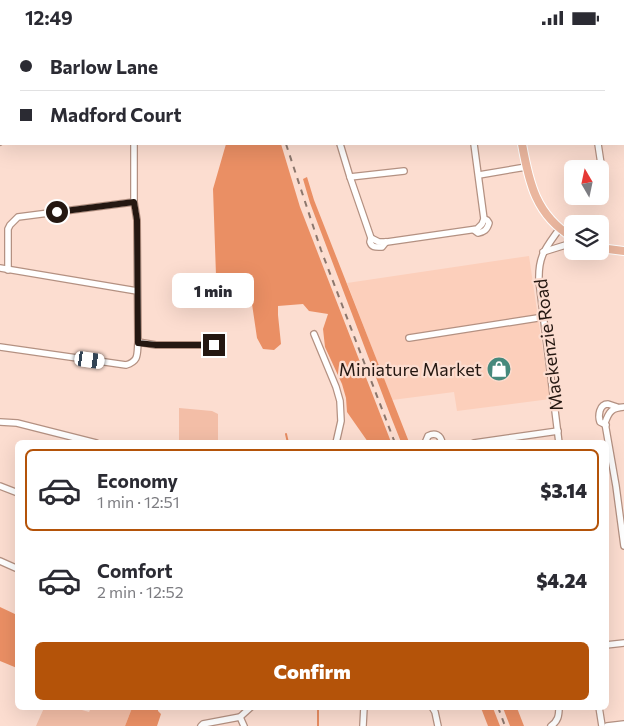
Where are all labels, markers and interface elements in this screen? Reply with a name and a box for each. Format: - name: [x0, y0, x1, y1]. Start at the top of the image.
- text: 12:49: [25, 6, 73, 29]
- text: Barlow Lane: [50, 55, 158, 78]
- text: Madford Court: [50, 103, 181, 126]
- north arrow: [564, 160, 609, 205]
- map controls: [564, 160, 609, 260]
- route start: [46, 201, 68, 223]
- button: layers: [564, 215, 609, 260]
- callout: 1 min: [173, 273, 255, 307]
- street label: Mackenzie Road: [529, 278, 567, 412]
- text: 1 min: [194, 281, 232, 300]
- route end: [203, 334, 225, 356]
- car: [74, 350, 105, 370]
- shop icon: Miniature Market: [486, 356, 512, 382]
- place label: Miniature Market: [339, 358, 482, 380]
- icon: car: [37, 468, 82, 513]
- text: Economy: [97, 469, 178, 492]
- text: $3.14: [540, 479, 587, 502]
- text: 1 min · 12:51: [97, 492, 180, 511]
- icon: car: [37, 558, 82, 603]
- text: Comfort: [97, 559, 173, 582]
- text: $4.24: [536, 569, 587, 592]
- text: 2 min · 12:52: [97, 582, 184, 601]
- button: Confirm: [35, 642, 589, 700]

